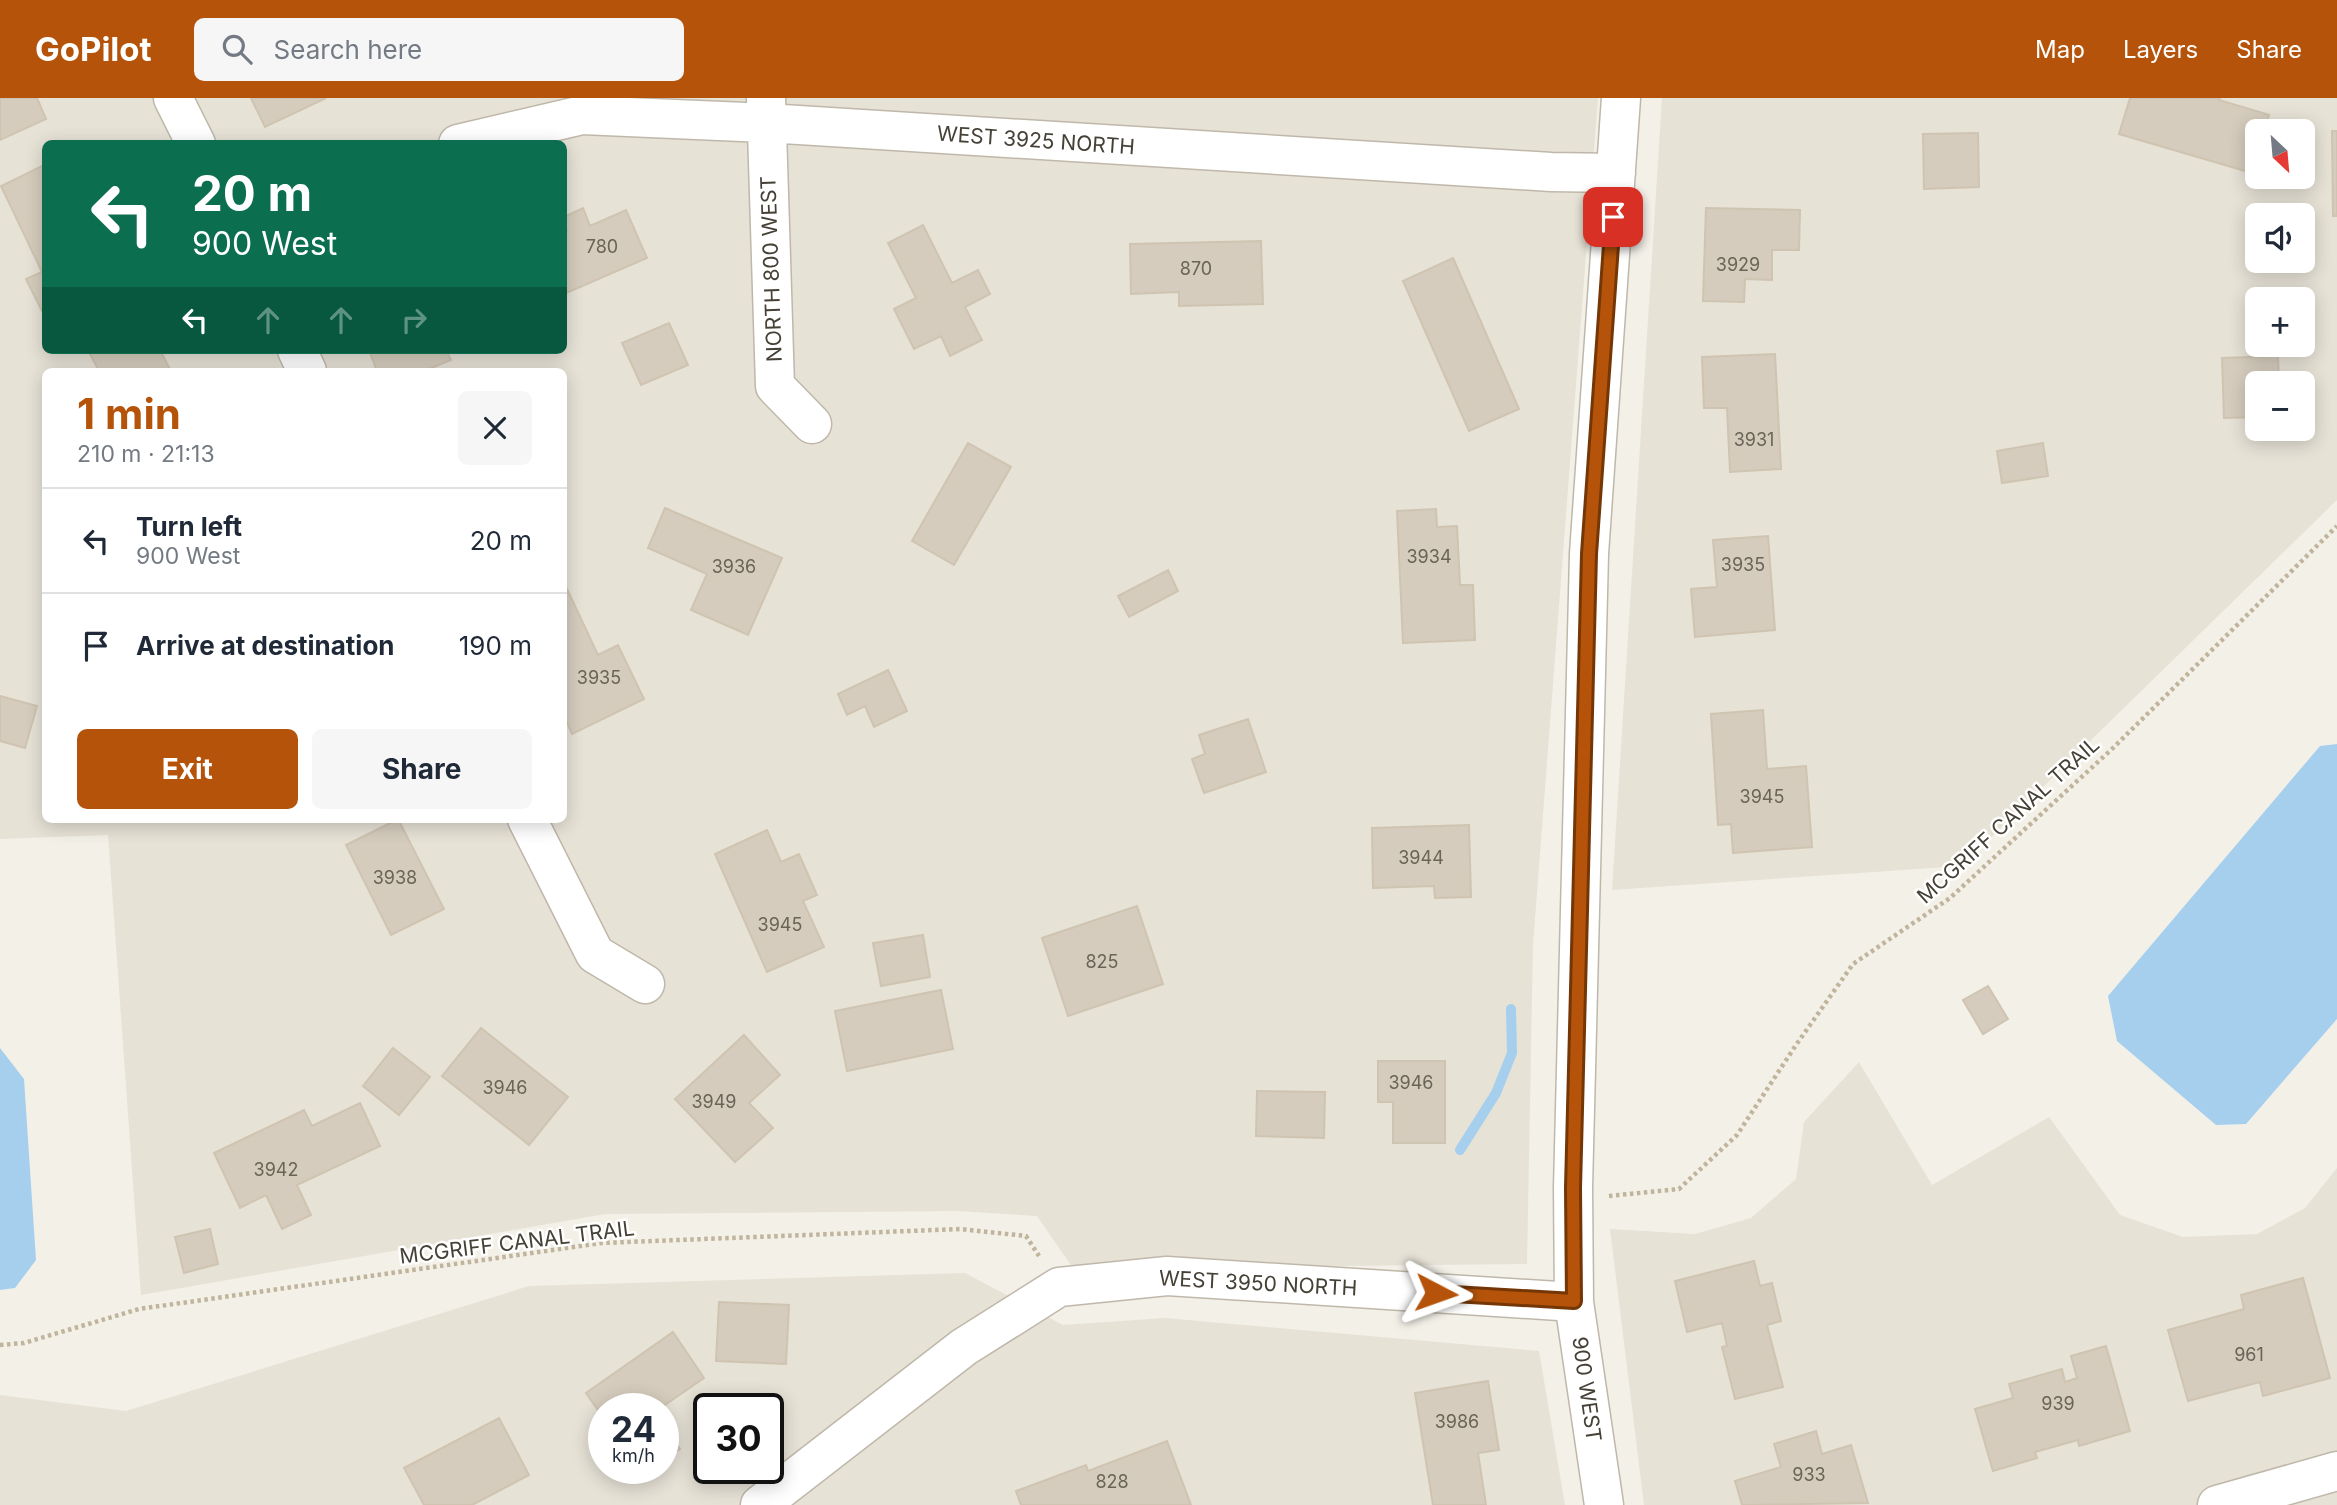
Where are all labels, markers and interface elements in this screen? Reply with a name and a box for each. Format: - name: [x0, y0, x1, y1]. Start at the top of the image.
- search box: [194, 18, 684, 81]
- text: GoPilot: [35, 29, 152, 69]
- icon: search: [218, 30, 256, 68]
- text: Search here: [274, 34, 422, 65]
- text: Map: [2035, 35, 2085, 64]
- text: Layers: [2123, 35, 2198, 64]
- text: Share: [2236, 35, 2302, 64]
- north arrow: [2245, 119, 2315, 189]
- map controls: [2245, 119, 2315, 441]
- street label: WEST 3925 NORTH: [936, 121, 1136, 159]
- text: 20 m: [192, 164, 312, 223]
- icon: left: [77, 168, 168, 259]
- street label: NORTH 800 WEST: [755, 176, 787, 362]
- pin: [1583, 187, 1643, 247]
- icon: arrive: [1594, 198, 1632, 236]
- button: sound: [2245, 203, 2315, 273]
- text: 900 West: [192, 224, 337, 263]
- house number: 780: [586, 236, 618, 257]
- house number: 3929: [1716, 254, 1760, 275]
- house number: 870: [1180, 258, 1212, 279]
- button: +: [2245, 287, 2315, 357]
- icon: left: [176, 301, 214, 339]
- icon: ahead: [249, 301, 287, 339]
- icon: ahead: [322, 301, 360, 339]
- icon: right: [395, 301, 433, 339]
- button: −: [2245, 371, 2315, 441]
- text: 1 min: [77, 388, 181, 439]
- button: close: [458, 391, 532, 465]
- house number: 3931: [1734, 429, 1774, 450]
- text: 210 m · 21:13: [77, 440, 215, 468]
- text: Turn left: [136, 511, 242, 542]
- icon: left: [77, 522, 115, 560]
- text: 20 m: [470, 525, 532, 556]
- text: 900 West: [136, 542, 240, 570]
- house number: 3934: [1406, 546, 1452, 567]
- house number: 3935: [1721, 554, 1765, 575]
- house number: 3936: [712, 556, 756, 577]
- icon: arrive: [77, 627, 115, 665]
- text: Arrive at destination: [136, 630, 395, 661]
- text: 190 m: [459, 630, 532, 661]
- house number: 3935: [577, 667, 621, 688]
- button: Exit: [77, 729, 298, 809]
- button: Share: [312, 729, 532, 809]
- street label: MCGRIFF CANAL TRAIL: [1912, 732, 2104, 908]
- house number: 3945: [1740, 786, 1784, 807]
- house number: 3944: [1398, 847, 1444, 868]
- house number: 3938: [373, 867, 417, 888]
- house number: 3945: [758, 914, 802, 935]
- house number: 825: [1085, 951, 1119, 972]
- house number: 3946: [1388, 1072, 1434, 1093]
- house number: 3946: [482, 1077, 528, 1098]
- house number: 3949: [691, 1091, 737, 1112]
- house number: 3942: [254, 1159, 298, 1180]
- street label: MCGRIFF CANAL TRAIL: [398, 1215, 636, 1269]
- position arrow: [1399, 1256, 1473, 1330]
- street label: WEST 3950 NORTH: [1158, 1265, 1358, 1301]
- street label: 900 WEST: [1567, 1335, 1607, 1443]
- house number: 961: [2234, 1344, 2264, 1365]
- speed limit sign: 30: [693, 1393, 784, 1484]
- house number: 939: [2041, 1393, 2075, 1414]
- text: 24: [611, 1408, 656, 1450]
- house number: 3986: [1435, 1411, 1479, 1432]
- text: km/h: [612, 1445, 655, 1466]
- house number: 933: [1792, 1464, 1826, 1485]
- house number: 828: [1095, 1471, 1129, 1492]

